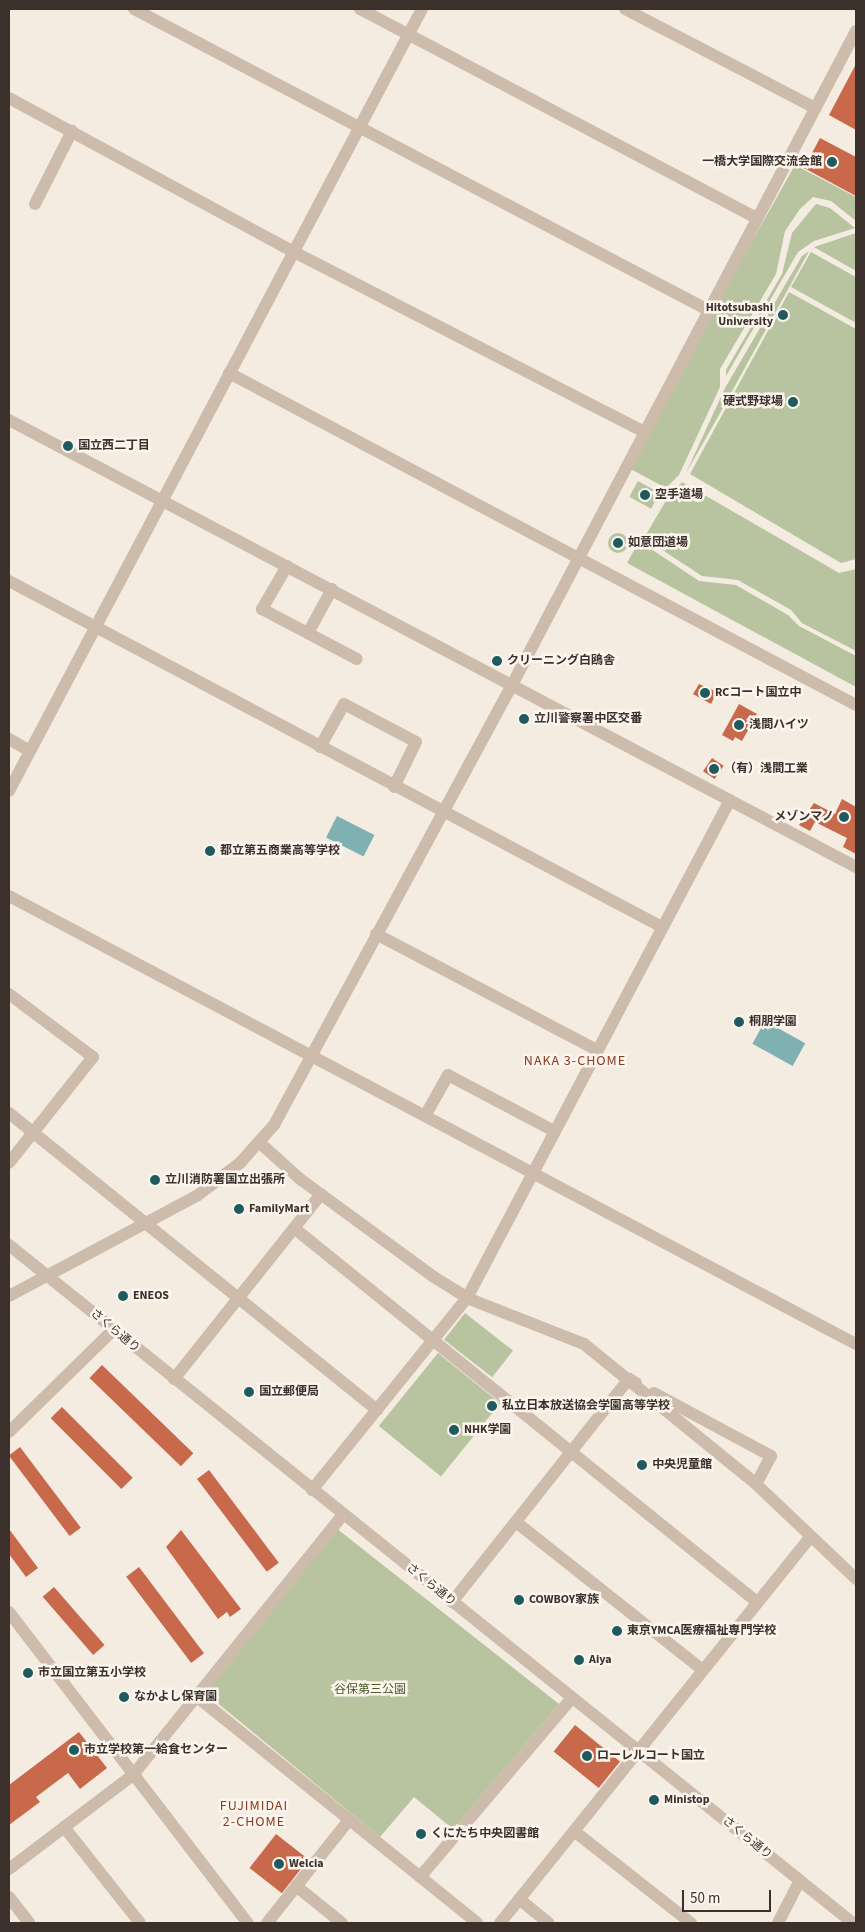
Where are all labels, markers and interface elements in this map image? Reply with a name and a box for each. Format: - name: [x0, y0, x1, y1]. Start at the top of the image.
- place label: 一橋大学国際交流会館: [702, 155, 822, 169]
- marker: 一橋大学国際交流会館: [826, 156, 838, 168]
- place label: Hitotsubashi University: [706, 301, 773, 329]
- marker: Hitotsubashi University: [777, 309, 789, 321]
- place label: 硬式野球場: [723, 395, 783, 409]
- marker: 硬式野球場: [787, 396, 799, 408]
- place label: 国立西二丁目: [78, 439, 150, 453]
- marker: 国立西二丁目: [62, 440, 74, 452]
- place label: 空手道場: [655, 488, 703, 502]
- marker: 空手道場: [639, 489, 651, 501]
- place label: 如意団道場: [628, 536, 688, 550]
- marker: 如意団道場: [612, 537, 624, 549]
- place label: クリーニング白鴎舎: [507, 654, 615, 668]
- marker: クリーニング白鴎舎: [491, 655, 503, 667]
- place label: RCコート国立中: [715, 686, 801, 700]
- marker: RCコート国立中: [699, 687, 711, 699]
- place label: 立川警察署中区交番: [534, 712, 642, 726]
- marker: 立川警察署中区交番: [518, 713, 530, 725]
- place label: 浅間ハイツ: [749, 718, 809, 732]
- marker: 浅間ハイツ: [733, 719, 745, 731]
- place label: （有）浅間工業: [724, 762, 808, 776]
- marker: （有）浅間工業: [708, 763, 720, 775]
- place label: メゾンマノ: [774, 810, 834, 824]
- marker: メゾンマノ: [838, 811, 850, 823]
- place label: 都立第五商業高等学校: [220, 844, 340, 858]
- marker: 都立第五商業高等学校: [204, 845, 216, 857]
- place label: 桐朋学園: [749, 1015, 797, 1029]
- marker: 桐朋学園: [733, 1016, 745, 1028]
- district label: NAKA 3-CHOME: [522, 1053, 628, 1069]
- place label: 立川消防署国立出張所: [165, 1173, 285, 1187]
- marker: 立川消防署国立出張所: [149, 1174, 161, 1186]
- place label: FamilyMart: [249, 1202, 309, 1216]
- marker: FamilyMart: [233, 1203, 245, 1215]
- place label: ENEOS: [133, 1289, 169, 1303]
- marker: ENEOS: [117, 1290, 129, 1302]
- street label: さくら通り: [87, 1306, 143, 1356]
- place label: 国立郵便局: [259, 1385, 319, 1399]
- marker: 国立郵便局: [243, 1386, 255, 1398]
- place label: 私立日本放送協会学園高等学校: [502, 1399, 670, 1413]
- marker: 私立日本放送協会学園高等学校: [486, 1400, 498, 1412]
- place label: NHK学園: [464, 1423, 511, 1437]
- marker: NHK学園: [448, 1424, 460, 1436]
- place label: 中央児童館: [652, 1458, 712, 1472]
- marker: 中央児童館: [636, 1459, 648, 1471]
- street label: さくら通り: [403, 1561, 459, 1609]
- place label: COWBOY家族: [529, 1593, 599, 1607]
- marker: COWBOY家族: [513, 1594, 525, 1606]
- place label: 東京YMCA医療福祉専門学校: [627, 1624, 776, 1638]
- marker: 東京YMCA医療福祉専門学校: [611, 1625, 623, 1637]
- place label: Aiya: [589, 1653, 612, 1667]
- marker: Aiya: [573, 1654, 585, 1666]
- place label: 市立国立第五小学校: [38, 1666, 146, 1680]
- marker: 市立国立第五小学校: [22, 1667, 34, 1679]
- park label: 谷保第三公園: [334, 1683, 406, 1697]
- place label: なかよし保育園: [134, 1690, 218, 1704]
- marker: なかよし保育園: [118, 1691, 130, 1703]
- place label: 市立学校第一給食センター: [84, 1743, 228, 1757]
- marker: 市立学校第一給食センター: [68, 1744, 80, 1756]
- place label: ローレルコート国立: [597, 1749, 705, 1763]
- marker: ローレルコート国立: [581, 1750, 593, 1762]
- place label: Ministop: [664, 1793, 710, 1807]
- marker: Ministop: [648, 1794, 660, 1806]
- district label: FUJIMIDAI 2-CHOME: [219, 1798, 289, 1830]
- street label: さくら通り: [719, 1814, 775, 1862]
- place label: くにたち中央図書館: [431, 1827, 539, 1841]
- marker: くにたち中央図書館: [415, 1828, 427, 1840]
- place label: Welcia: [289, 1857, 324, 1871]
- marker: Welcia: [273, 1858, 285, 1870]
- scale bar: [685, 1880, 774, 1912]
- text: 50 m: [690, 1888, 720, 1909]

